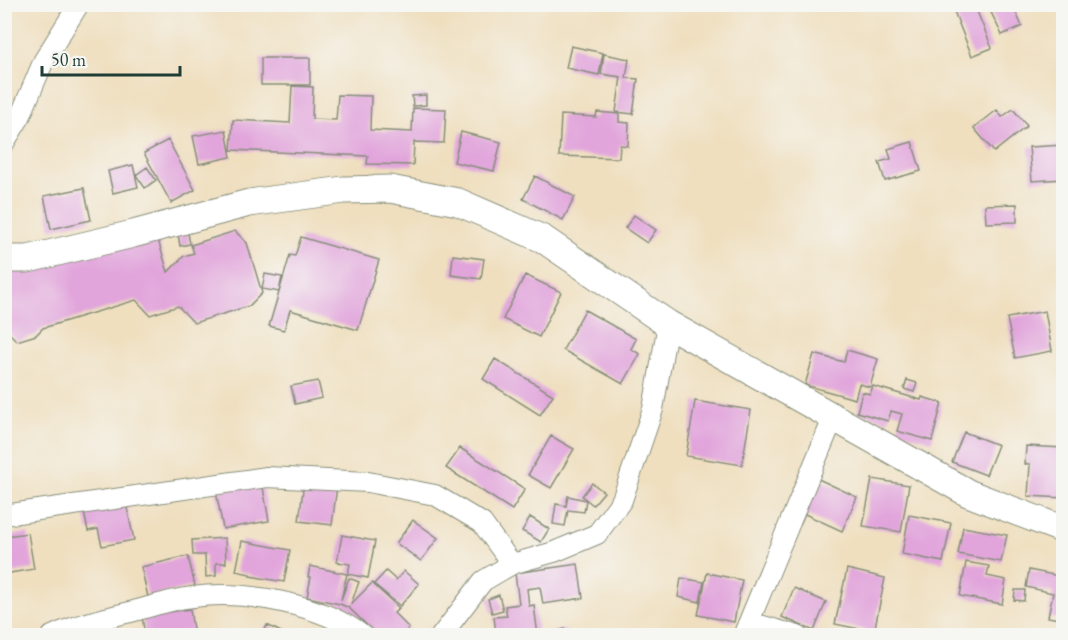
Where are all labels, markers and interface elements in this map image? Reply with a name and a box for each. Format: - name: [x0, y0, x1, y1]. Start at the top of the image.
- scale bar: [42, 39, 180, 77]
- text: 50 m: [51, 48, 86, 71]

